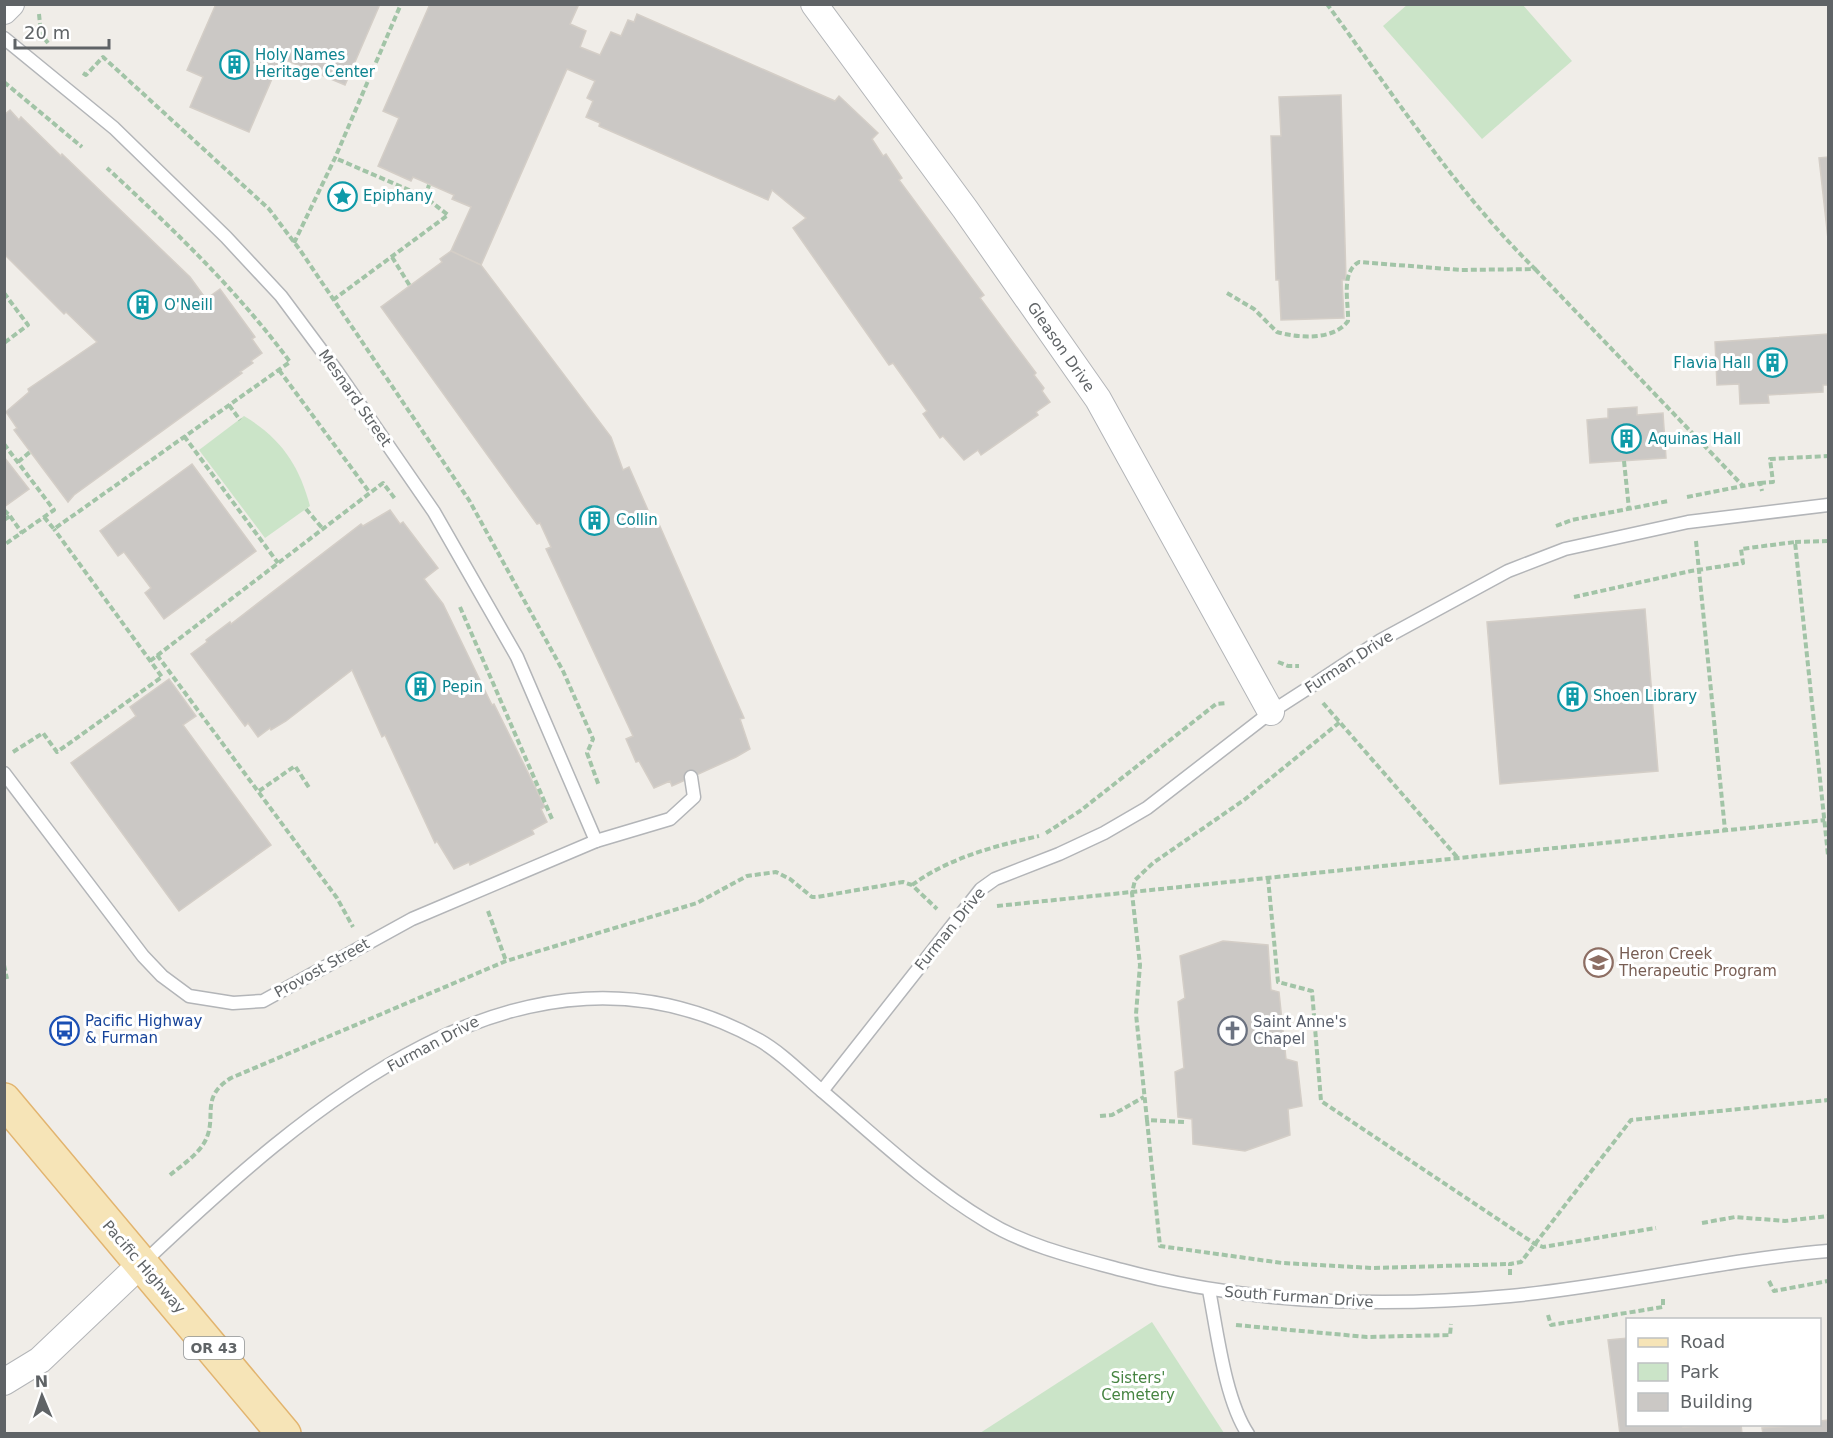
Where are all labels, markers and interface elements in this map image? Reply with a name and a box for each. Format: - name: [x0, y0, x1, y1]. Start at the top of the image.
- scale bar: [15, 12, 110, 50]
- text: 20 m: [24, 22, 70, 43]
- place label: Holy Names Heritage Center: [255, 46, 376, 81]
- building icon: Holy Names Heritage Center: [218, 48, 250, 80]
- place icon: Epiphany: [326, 180, 358, 212]
- place label: Epiphany: [363, 187, 433, 205]
- building icon: O'Neill: [127, 289, 159, 321]
- place label: O'Neill: [164, 296, 213, 314]
- street label: Gleason Drive: [1023, 299, 1099, 395]
- street label: Mesnard Street: [315, 346, 395, 450]
- building icon: Flavia Hall: [1756, 347, 1788, 379]
- place label: Flavia Hall: [1673, 354, 1751, 372]
- building icon: Aquinas Hall: [1611, 423, 1643, 455]
- place label: Aquinas Hall: [1648, 430, 1741, 448]
- building icon: Collin: [579, 504, 611, 536]
- place label: Collin: [616, 511, 658, 529]
- street label: Furman Drive: [1302, 627, 1396, 697]
- building icon: Pepin: [405, 671, 437, 703]
- place label: Pepin: [442, 678, 483, 696]
- building icon: Shoen Library: [1556, 680, 1588, 712]
- place label: Shoen Library: [1593, 687, 1697, 705]
- street label: Furman Drive: [911, 884, 989, 974]
- street label: Provost Street: [271, 934, 373, 1002]
- place label: Heron Creek Therapeutic Program: [1618, 945, 1777, 980]
- school or university icon: Heron Creek Therapeutic Program: [1582, 947, 1614, 979]
- place label: Pacific Highway & Furman: [85, 1012, 202, 1047]
- street label: Furman Drive: [384, 1012, 482, 1076]
- place label: Saint Anne's Chapel: [1253, 1013, 1347, 1048]
- bus stop icon: Pacific Highway & Furman: [48, 1014, 80, 1046]
- church icon: Saint Anne's Chapel: [1216, 1015, 1248, 1047]
- street label: Pacific Highway: [99, 1217, 189, 1317]
- street label: South Furman Drive: [1224, 1283, 1374, 1311]
- legend: [1626, 1318, 1821, 1426]
- text: Road: [1680, 1331, 1725, 1352]
- road number: OR 43: [184, 1337, 244, 1359]
- text: Park: [1680, 1361, 1719, 1382]
- north arrow: [12, 1366, 72, 1426]
- park label: Sisters' Cemetery: [1101, 1369, 1175, 1404]
- text: N: [34, 1372, 49, 1391]
- text: Building: [1680, 1391, 1753, 1412]

